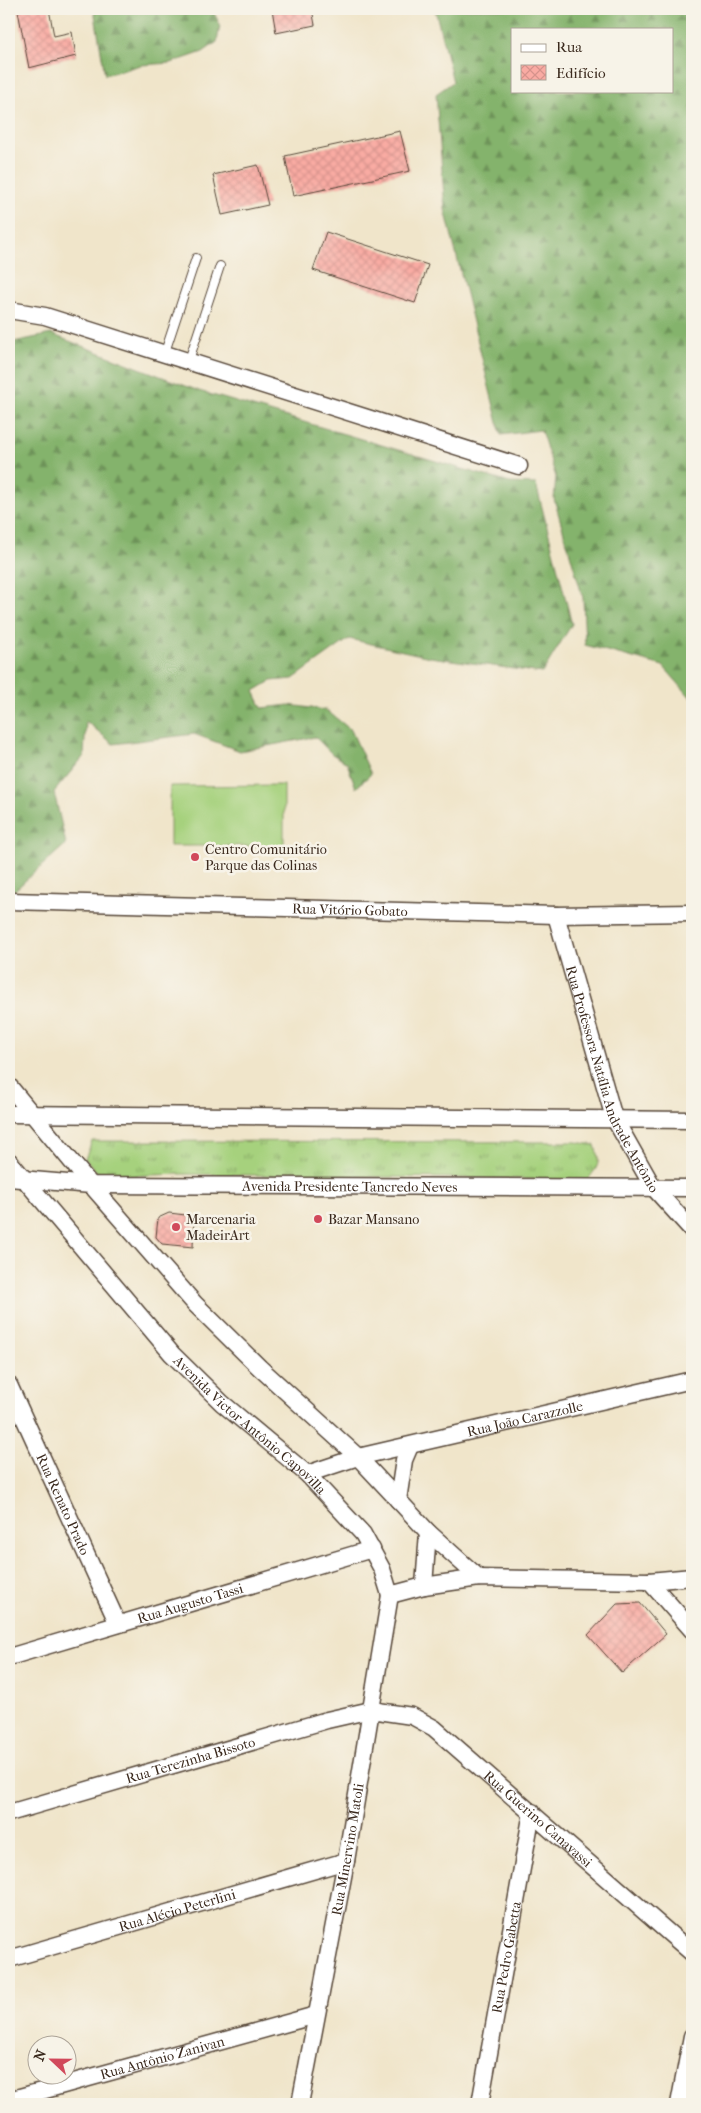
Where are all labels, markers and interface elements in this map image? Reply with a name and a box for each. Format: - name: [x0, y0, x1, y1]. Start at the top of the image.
- legend: [511, 28, 674, 92]
- text: Rua: [556, 38, 583, 56]
- text: Edifício: [556, 64, 606, 82]
- place label: Centro Comunitário Parque das Colinas: [205, 841, 327, 874]
- marker: Centro Comunitário Parque das Colinas: [189, 851, 201, 863]
- street label: Rua Vitório Gobato: [292, 900, 408, 920]
- street label: Rua Professora Natália Andrade Antônio: [562, 964, 662, 1196]
- street label: Avenida Presidente Tancredo Neves: [241, 1178, 457, 1196]
- place label: Marcenaria MadeirArt: [186, 1211, 256, 1244]
- place label: Bazar Mansano: [328, 1211, 419, 1228]
- marker: Bazar Mansano: [312, 1213, 324, 1225]
- marker: Marcenaria MadeirArt: [170, 1221, 182, 1233]
- street label: Avenida Victor Antônio Capovilla: [169, 1352, 330, 1498]
- street label: Rua João Carazzolle: [465, 1397, 585, 1441]
- street label: Rua Renato Prado: [32, 1451, 93, 1558]
- street label: Rua Augusto Tassi: [135, 1580, 245, 1627]
- street label: Rua Terezinha Bissoto: [124, 1733, 257, 1787]
- street label: Rua Guerino Canavassi: [480, 1767, 596, 1871]
- street label: Rua Minervino Matoli: [328, 1782, 368, 1917]
- street label: Rua Alécio Peterlini: [117, 1886, 237, 1936]
- street label: Rua Pedro Gabetta: [488, 1900, 525, 2015]
- street label: Rua Antônio Zanivan: [98, 2033, 226, 2083]
- north arrow: [28, 2036, 78, 2086]
- text: N: [31, 2047, 50, 2063]

